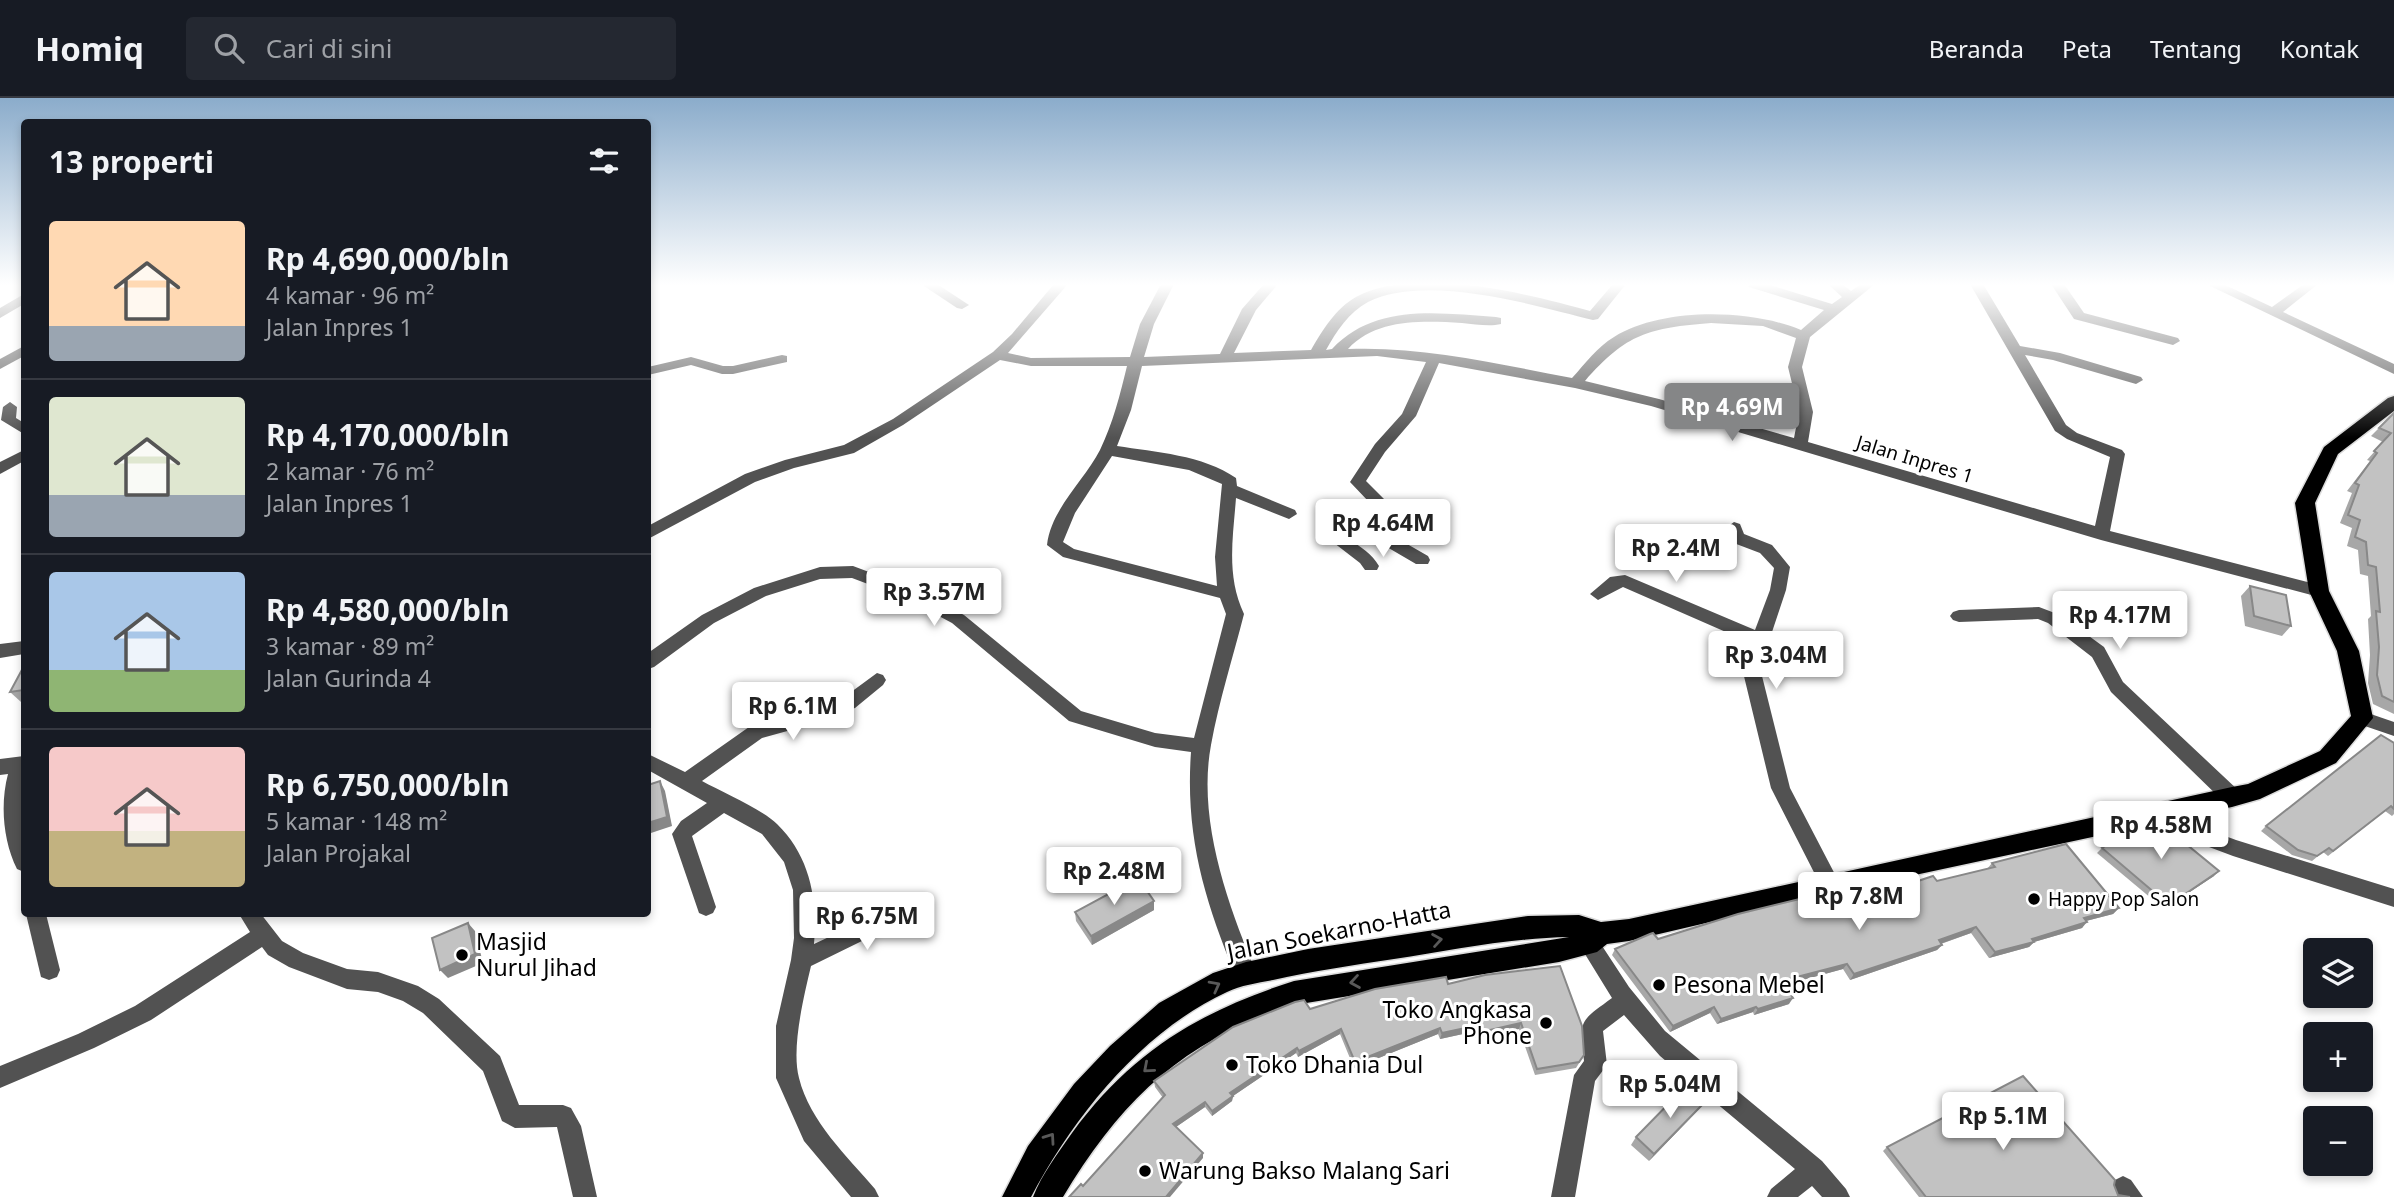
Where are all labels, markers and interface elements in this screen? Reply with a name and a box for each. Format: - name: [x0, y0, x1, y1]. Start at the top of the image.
- search box: [186, 17, 676, 80]
- text: Homiq: [35, 26, 144, 71]
- icon: search: [210, 29, 248, 67]
- text: Cari di sini: [266, 30, 392, 66]
- text: Beranda: [1929, 32, 2024, 65]
- text: Peta: [2062, 32, 2112, 65]
- text: Tentang: [2150, 32, 2242, 65]
- text: Kontak: [2280, 32, 2359, 65]
- text: 13 properti: [49, 141, 214, 182]
- icon: filters: [585, 142, 623, 180]
- text: Rp 4,690,000/bln: [266, 238, 510, 279]
- icon: home: [105, 249, 189, 333]
- text: 4 kamar · 96 m²: [266, 279, 434, 311]
- text: Jalan Inpres 1: [266, 311, 413, 343]
- pin: Rp 4.69M: [1660, 384, 1804, 443]
- text: Rp 4.69M: [1680, 390, 1784, 422]
- text: Rp 4,170,000/bln: [266, 414, 510, 455]
- icon: home: [105, 425, 189, 509]
- street label: Jalan Inpres 1: [1851, 428, 1977, 489]
- text: 2 kamar · 76 m²: [266, 455, 434, 487]
- text: Jalan Inpres 1: [266, 487, 413, 519]
- pin: Rp 4.64M: [1311, 500, 1455, 559]
- text: Rp 4.64M: [1331, 506, 1435, 538]
- pin: Rp 2.4M: [1611, 524, 1741, 584]
- text: Rp 2.4M: [1631, 531, 1721, 563]
- pin: Rp 3.57M: [862, 568, 1006, 628]
- text: Rp 3.57M: [882, 575, 986, 607]
- text: Rp 4,580,000/bln: [266, 589, 510, 630]
- pin: Rp 4.17M: [2048, 592, 2192, 651]
- text: Rp 4.17M: [2068, 598, 2172, 630]
- icon: home: [105, 600, 189, 684]
- text: 3 kamar · 89 m²: [266, 630, 434, 662]
- pin: Rp 3.04M: [1704, 632, 1848, 691]
- text: Rp 3.04M: [1724, 638, 1828, 670]
- text: Jalan Gurinda 4: [266, 662, 431, 694]
- pin: Rp 6.1M: [728, 682, 858, 742]
- text: Rp 6.1M: [748, 689, 838, 721]
- text: Rp 6,750,000/bln: [266, 764, 510, 805]
- icon: home: [105, 775, 189, 859]
- pin: Rp 4.58M: [2089, 802, 2233, 861]
- text: 5 kamar · 148 m²: [266, 805, 447, 837]
- text: Rp 4.58M: [2109, 808, 2213, 840]
- text: Jalan Projakal: [266, 837, 411, 869]
- pin: Rp 2.48M: [1042, 848, 1186, 907]
- text: Rp 2.48M: [1062, 854, 1166, 886]
- pin: Rp 7.8M: [1794, 872, 1924, 932]
- text: Rp 7.8M: [1814, 879, 1904, 911]
- place label: Happy Pop Salon: [2048, 886, 2199, 912]
- marker: Happy Pop Salon: [2026, 891, 2042, 907]
- pin: Rp 6.75M: [795, 892, 939, 952]
- street label: Jalan Soekarno-Hatta: [1222, 893, 1453, 968]
- text: Rp 6.75M: [815, 899, 919, 931]
- place label: Masjid Nurul Jihad: [476, 925, 597, 983]
- one-way arrow: [1432, 933, 1443, 948]
- map controls: [2303, 938, 2373, 1176]
- button: layers: [2303, 938, 2373, 1008]
- marker: Masjid Nurul Jihad: [454, 947, 470, 963]
- place label: Pesona Mebel: [1673, 968, 1825, 1000]
- one-way arrow: [1349, 974, 1360, 989]
- marker: Pesona Mebel: [1651, 977, 1667, 993]
- one-way arrow: [1208, 981, 1221, 994]
- place label: Toko Angkasa Phone: [1383, 993, 1532, 1051]
- marker: Toko Angkasa Phone: [1538, 1015, 1554, 1031]
- button: +: [2303, 1022, 2373, 1092]
- place label: Toko Dhania Dul: [1246, 1048, 1423, 1080]
- marker: Toko Dhania Dul: [1224, 1057, 1240, 1073]
- one-way arrow: [1143, 1059, 1156, 1072]
- pin: Rp 5.04M: [1598, 1060, 1742, 1120]
- text: Rp 5.04M: [1618, 1067, 1722, 1099]
- pin: Rp 5.1M: [1938, 1093, 2068, 1152]
- text: Rp 5.1M: [1958, 1099, 2048, 1131]
- button: −: [2303, 1106, 2373, 1176]
- one-way arrow: [1042, 1133, 1054, 1146]
- place label: Warung Bakso Malang Sari: [1159, 1154, 1450, 1186]
- marker: Warung Bakso Malang Sari: [1137, 1163, 1153, 1179]

